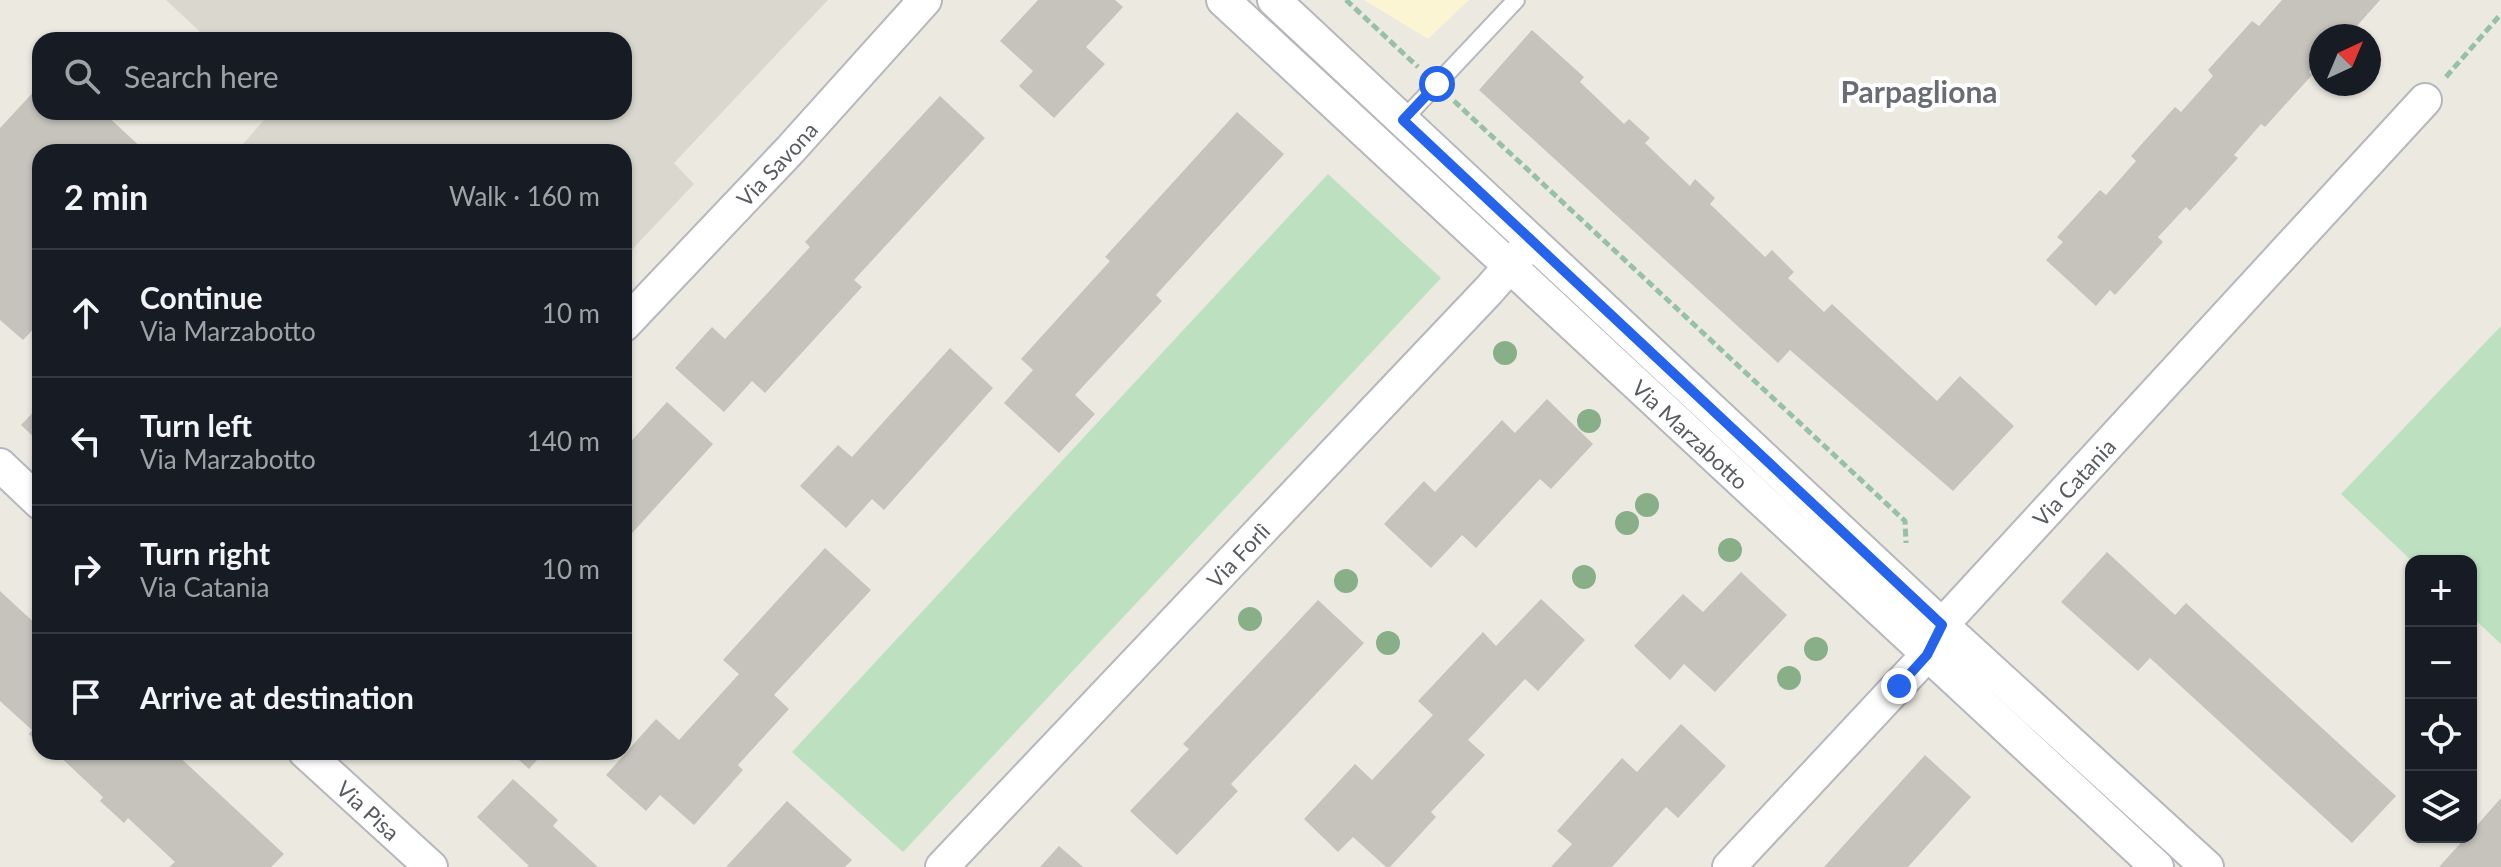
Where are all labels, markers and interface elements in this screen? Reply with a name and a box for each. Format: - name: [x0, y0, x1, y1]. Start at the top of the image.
- north arrow: [2309, 24, 2381, 96]
- search box: [32, 32, 632, 120]
- icon: search: [60, 54, 104, 98]
- text: Search here: [124, 58, 279, 94]
- route start: [1419, 66, 1455, 102]
- district label: Parpagliona: [1840, 73, 1998, 109]
- street label: Via Savona: [731, 116, 823, 212]
- text: 2 min: [64, 176, 148, 217]
- text: Walk · 160 m: [449, 180, 600, 212]
- text: Continue: [140, 279, 263, 315]
- icon: ahead: [64, 291, 108, 335]
- text: 10 m: [542, 297, 600, 329]
- text: Via Marzabotto: [140, 315, 316, 347]
- street label: Via Marzabotto: [1627, 374, 1754, 495]
- text: Turn left: [140, 407, 252, 443]
- icon: left: [64, 419, 108, 463]
- text: 140 m: [527, 425, 600, 457]
- street label: Via Catania: [2027, 432, 2121, 531]
- text: Via Marzabotto: [140, 443, 316, 475]
- street label: Via Forlì: [1201, 517, 1275, 593]
- text: Turn right: [140, 535, 270, 571]
- icon: right: [64, 547, 108, 591]
- text: 10 m: [542, 553, 600, 585]
- map controls: [2405, 555, 2477, 843]
- button: +: [2405, 555, 2477, 627]
- text: Via Catania: [140, 571, 269, 603]
- button: −: [2405, 627, 2477, 699]
- route end: [1881, 668, 1917, 704]
- icon: arrive: [64, 675, 108, 719]
- text: Arrive at destination: [140, 679, 414, 715]
- button: locate: [2405, 699, 2477, 771]
- button: layers: [2405, 771, 2477, 843]
- street label: Via Pisa: [331, 774, 406, 845]

